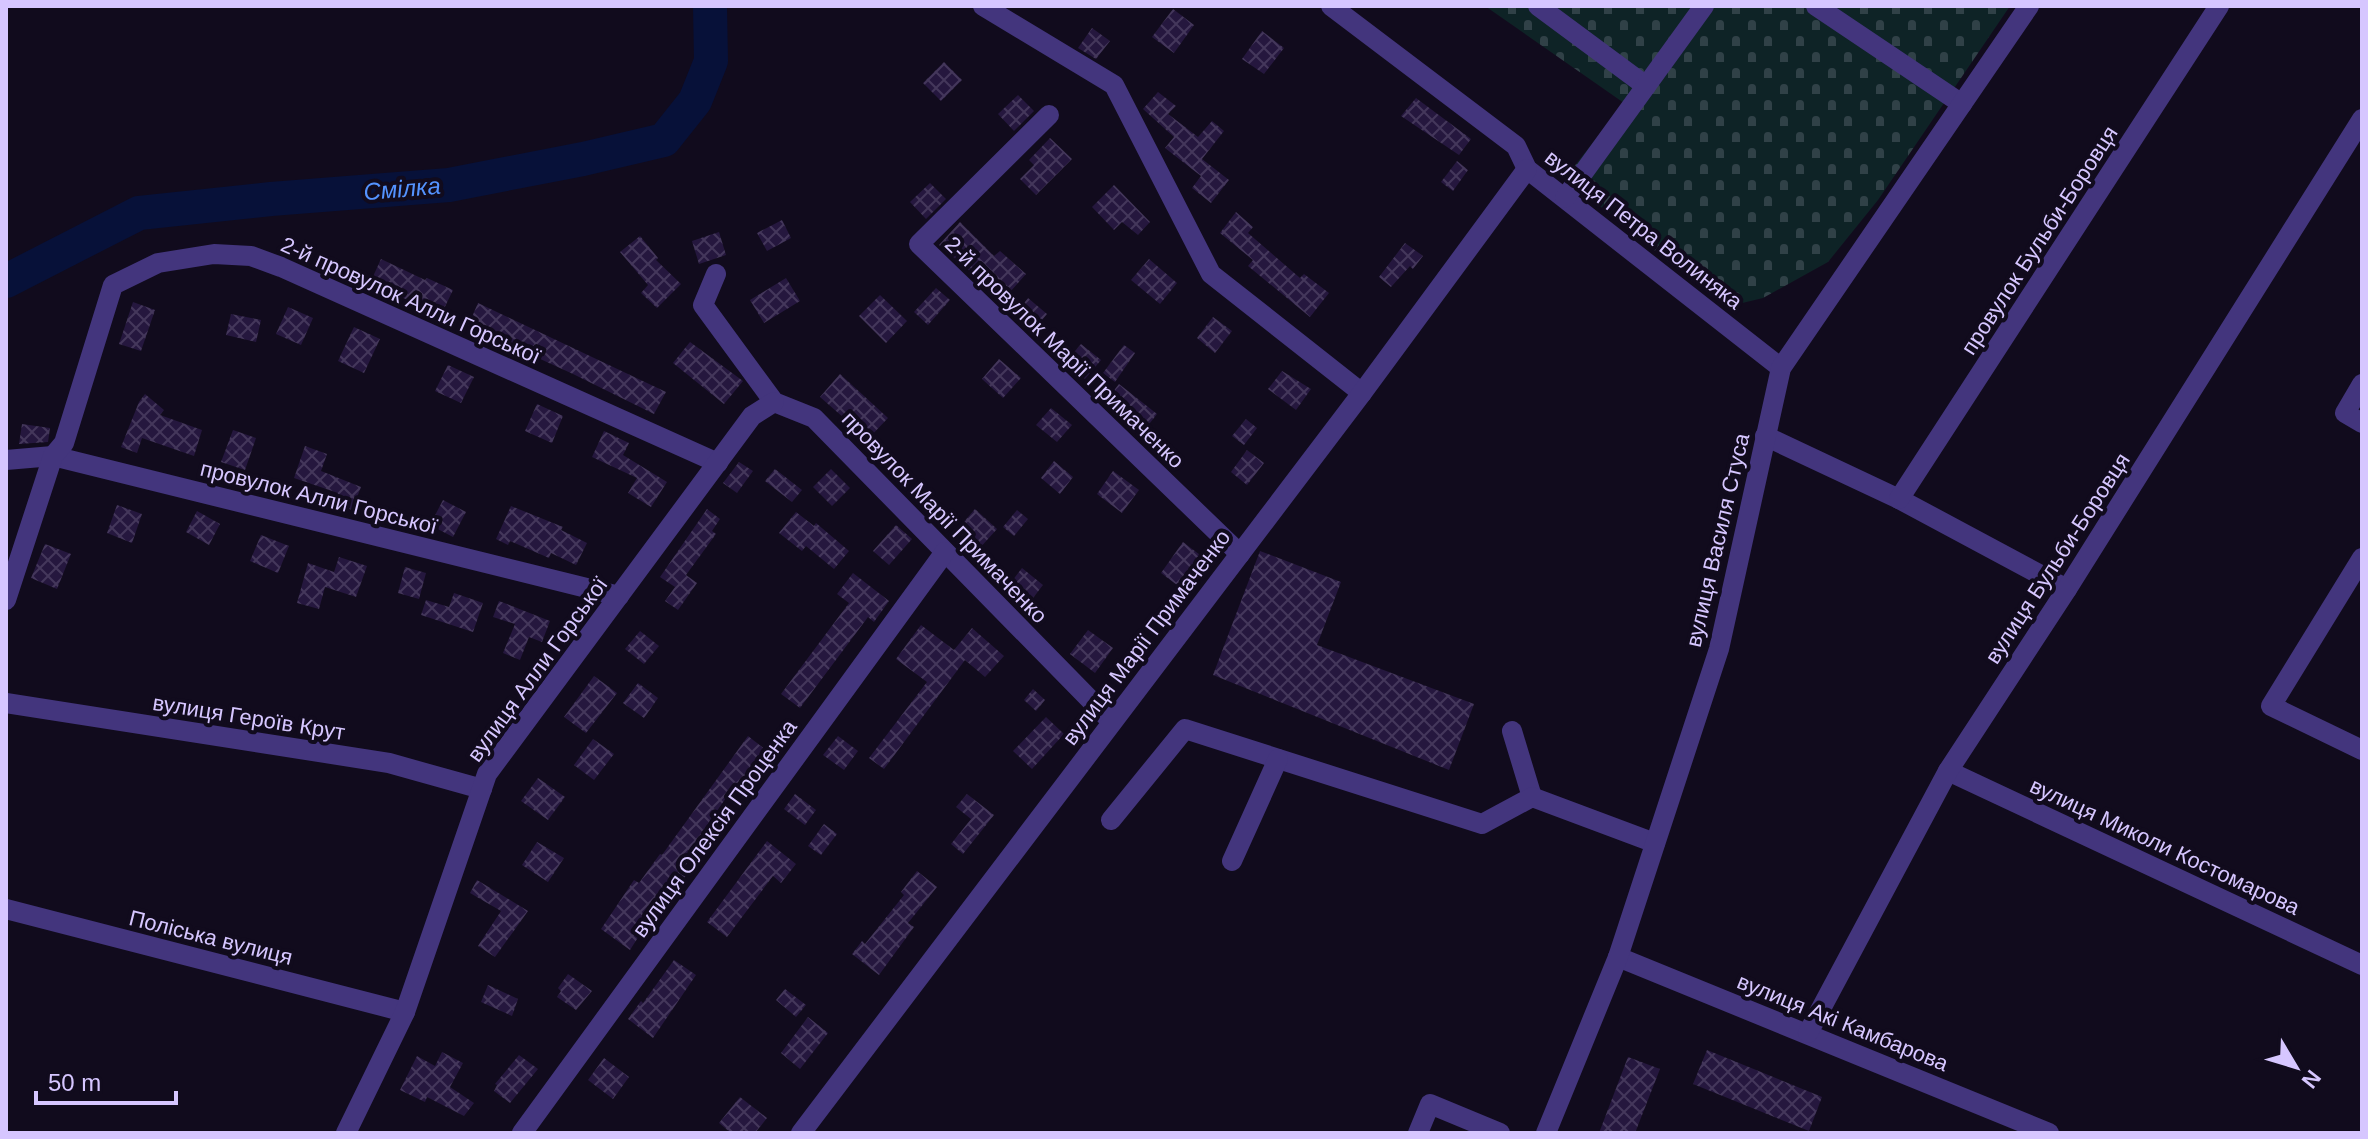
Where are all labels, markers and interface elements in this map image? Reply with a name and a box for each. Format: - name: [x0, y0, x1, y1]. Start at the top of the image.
- street label: провулок Бульби-Боровця: [1956, 121, 2123, 359]
- street label: вулиця Петра Волиняка: [1540, 145, 1748, 315]
- water label: Смілка: [362, 172, 442, 205]
- street label: 2-й провулок Марії Примаченко: [940, 231, 1189, 473]
- street label: 2-й провулок Алли Горської: [277, 232, 544, 369]
- street label: провулок Марії Примаченко: [837, 406, 1052, 628]
- street label: вулиця Василя Стуса: [1681, 430, 1754, 649]
- street label: вулиця Бульби-Боровця: [1980, 448, 2135, 668]
- street label: провулок Алли Горської: [198, 456, 440, 539]
- street label: вулиця Марії Примаченко: [1057, 525, 1235, 750]
- street label: вулиця Алли Горської: [462, 572, 613, 766]
- street label: вулиця Героїв Крут: [151, 690, 347, 745]
- street label: вулиця Олексія Проценка: [627, 714, 802, 942]
- street label: вулиця Миколи Костомарова: [2026, 773, 2304, 920]
- street label: Поліська вулиця: [127, 905, 295, 970]
- street label: вулиця Акі Камбарова: [1734, 969, 1953, 1077]
- north arrow: [2256, 1027, 2336, 1107]
- scale bar: [36, 1055, 176, 1105]
- text: N: [2297, 1065, 2326, 1093]
- text: 50 m: [48, 1069, 101, 1096]

